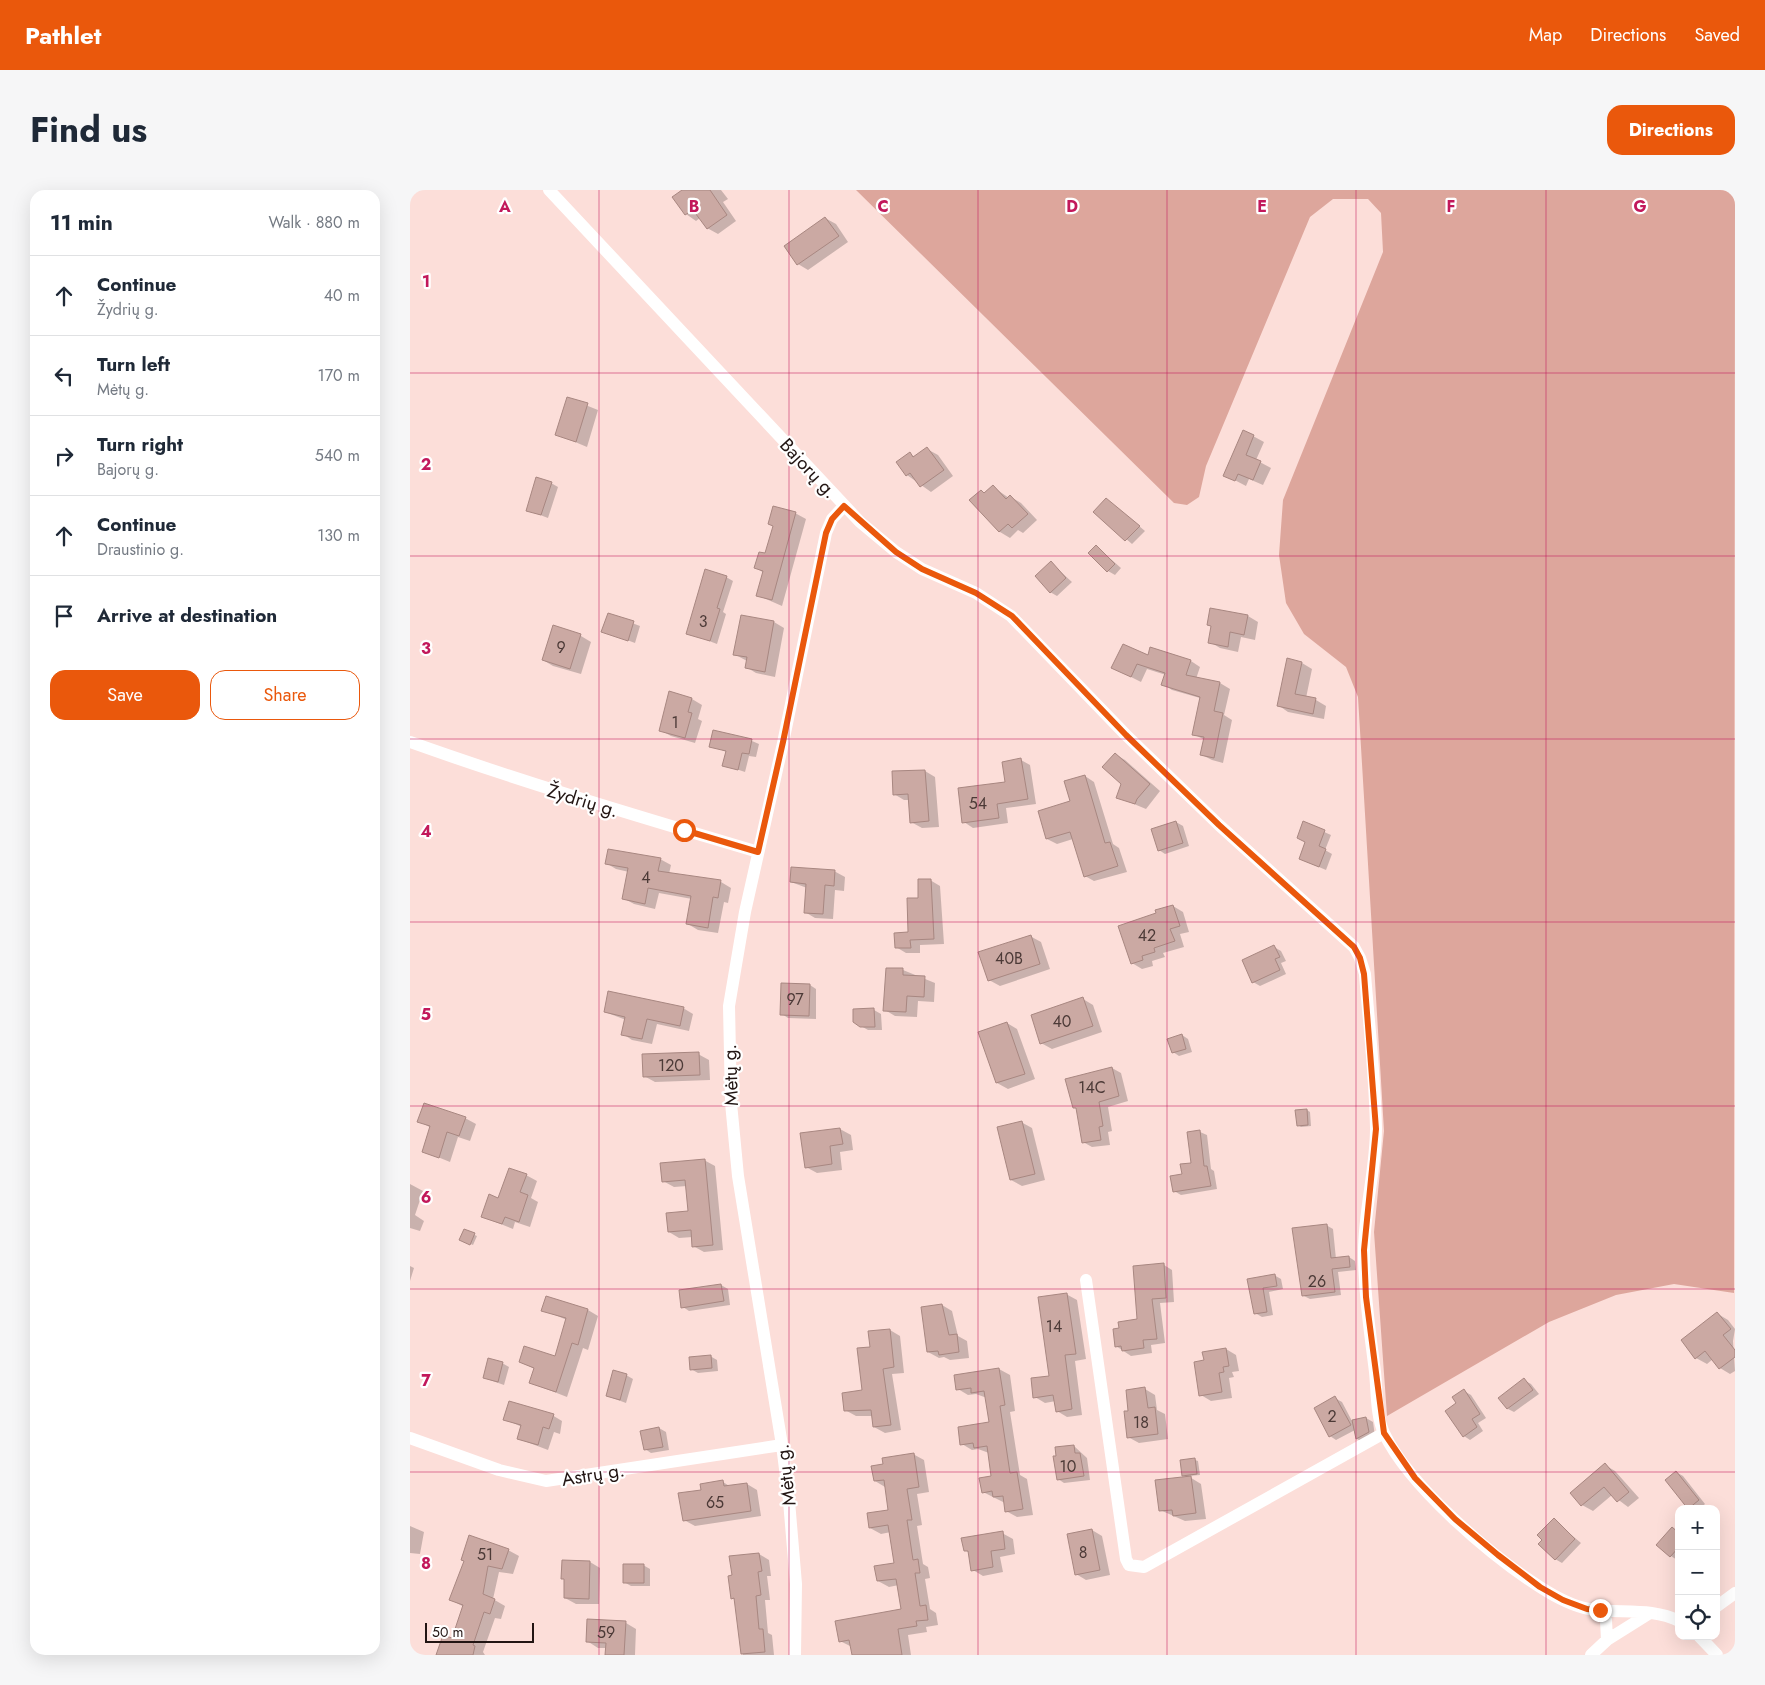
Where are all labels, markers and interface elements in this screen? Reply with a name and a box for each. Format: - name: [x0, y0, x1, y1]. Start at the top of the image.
- text: Pathlet: [25, 18, 101, 53]
- text: Map: [1529, 22, 1562, 48]
- text: Directions: [1590, 22, 1666, 48]
- text: Saved: [1694, 22, 1740, 48]
- text: Find us: [30, 105, 147, 155]
- button: Directions: [1607, 105, 1735, 155]
- text: A: [498, 195, 511, 218]
- text: B: [689, 195, 699, 218]
- text: C: [877, 195, 889, 218]
- text: D: [1066, 195, 1078, 218]
- text: E: [1257, 195, 1267, 218]
- text: F: [1447, 195, 1455, 218]
- text: G: [1633, 195, 1647, 218]
- text: 11 min: [50, 208, 113, 238]
- text: Walk · 880 m: [269, 211, 360, 234]
- text: 1: [422, 270, 430, 293]
- text: Continue: [97, 271, 176, 298]
- icon: ahead: [50, 282, 78, 310]
- text: 40 m: [324, 284, 360, 307]
- text: Žydrių g.: [97, 298, 159, 321]
- text: Turn left: [97, 351, 170, 378]
- icon: left: [50, 362, 78, 390]
- text: 170 m: [318, 364, 360, 387]
- text: Mėtų g.: [97, 378, 149, 401]
- text: Turn right: [97, 431, 183, 458]
- street label: Bajorų g.: [774, 432, 844, 504]
- icon: right: [50, 442, 78, 470]
- text: 540 m: [315, 444, 360, 467]
- text: 2: [421, 453, 431, 476]
- text: Bajorų g.: [97, 458, 159, 481]
- text: Continue: [97, 511, 176, 538]
- icon: ahead: [50, 522, 78, 550]
- text: 130 m: [317, 524, 360, 547]
- text: Draustinio g.: [97, 538, 184, 561]
- icon: arrive: [50, 602, 78, 630]
- text: Arrive at destination: [97, 602, 277, 629]
- house number: 3: [699, 610, 708, 633]
- house number: 9: [556, 636, 566, 659]
- text: 3: [421, 637, 431, 660]
- button: Save: [50, 670, 200, 720]
- button: Share: [210, 670, 360, 720]
- house number: 1: [671, 711, 679, 734]
- street label: Žydrių g.: [544, 777, 622, 824]
- house number: 54: [969, 792, 987, 815]
- route start: [673, 819, 696, 842]
- text: 4: [420, 820, 432, 843]
- house number: 4: [641, 866, 651, 889]
- house number: 42: [1138, 924, 1156, 947]
- house number: 40B: [995, 947, 1023, 970]
- house number: 97: [786, 988, 804, 1011]
- text: 5: [421, 1003, 431, 1026]
- house number: 40: [1053, 1010, 1071, 1033]
- street label: Mėtų g.: [716, 1044, 745, 1106]
- house number: 120: [658, 1054, 684, 1077]
- house number: 14C: [1078, 1076, 1106, 1099]
- text: 6: [421, 1186, 431, 1209]
- house number: 26: [1308, 1270, 1326, 1293]
- house number: 14: [1046, 1315, 1062, 1338]
- text: 7: [421, 1369, 431, 1392]
- house number: 2: [1327, 1405, 1337, 1428]
- house number: 18: [1133, 1411, 1149, 1434]
- street label: Mėtų g.: [768, 1443, 803, 1507]
- house number: 10: [1060, 1455, 1076, 1478]
- street label: Astrų g.: [560, 1456, 627, 1493]
- house number: 65: [706, 1491, 724, 1514]
- map controls: [1675, 1505, 1720, 1640]
- button: +: [1675, 1505, 1720, 1550]
- house number: 8: [1079, 1541, 1087, 1564]
- house number: 51: [477, 1543, 493, 1566]
- button: −: [1675, 1550, 1720, 1595]
- text: 8: [421, 1552, 431, 1575]
- button: locate: [1675, 1595, 1720, 1640]
- route end: [1589, 1599, 1612, 1622]
- scale bar: [425, 1620, 534, 1643]
- house number: 59: [597, 1621, 615, 1644]
- text: 50 m: [432, 1622, 463, 1642]

